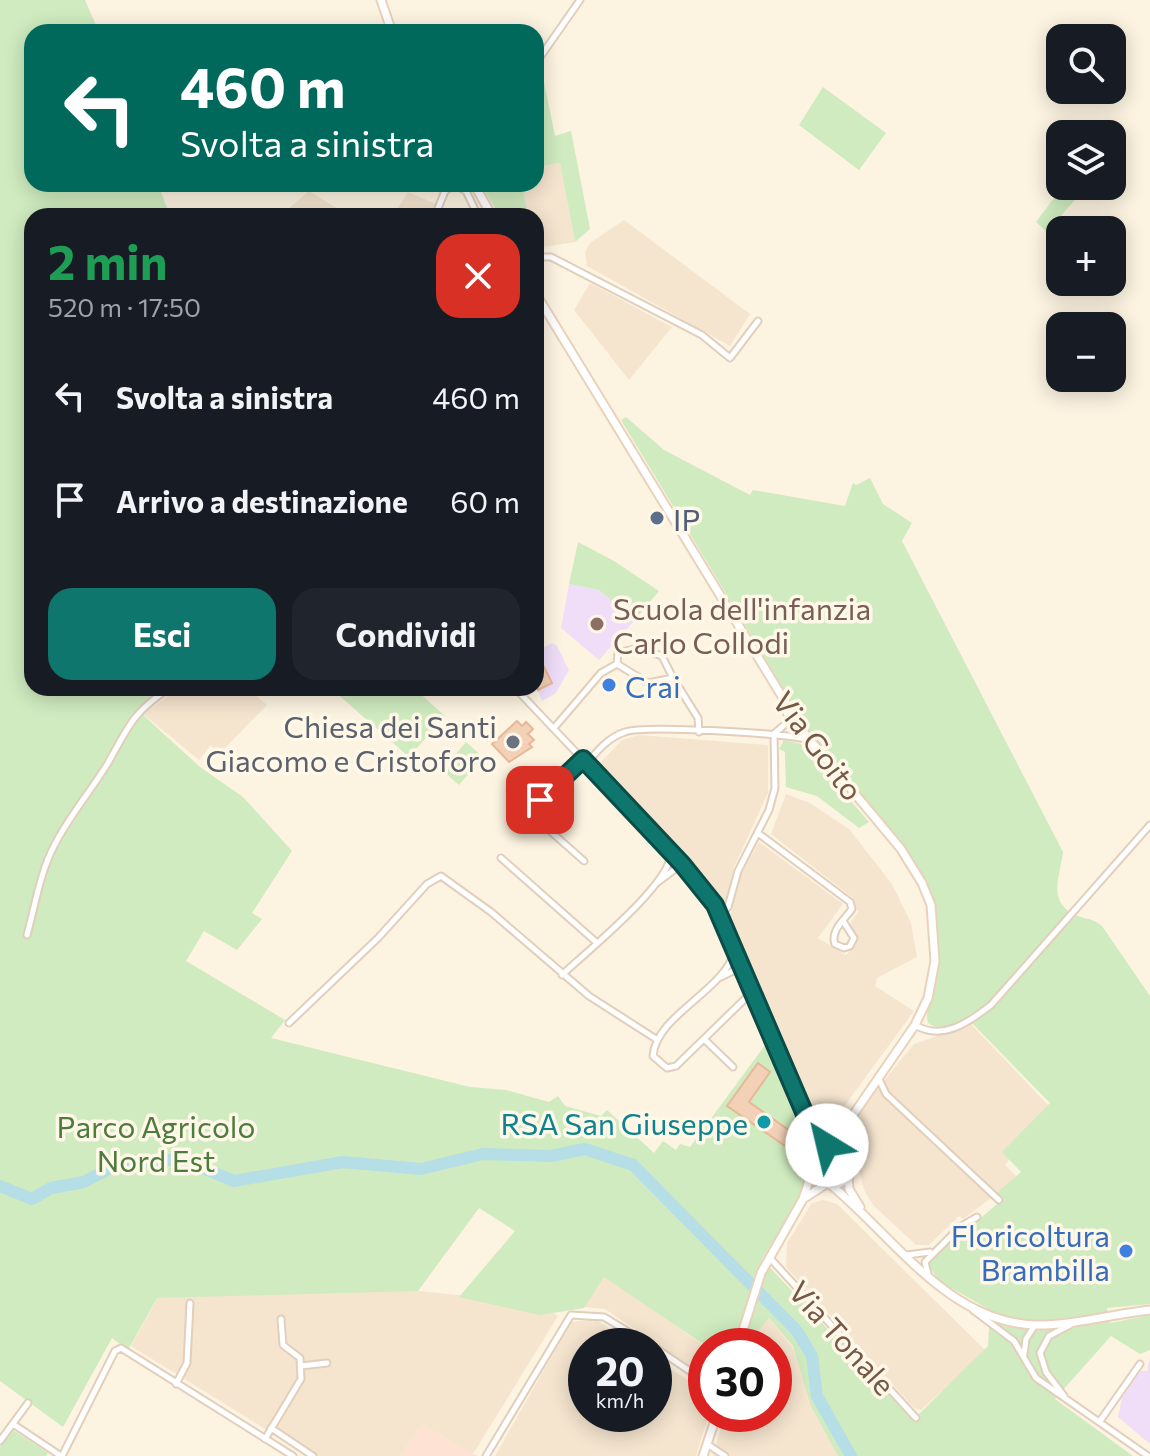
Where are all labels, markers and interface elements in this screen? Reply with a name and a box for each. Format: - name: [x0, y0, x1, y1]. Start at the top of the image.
- map controls: [1046, 24, 1126, 392]
- button: search: [1046, 24, 1126, 104]
- text: 460 m: [180, 51, 346, 120]
- icon: left: [48, 56, 152, 160]
- text: Svolta a sinistra: [180, 120, 434, 164]
- button: layers: [1046, 120, 1126, 200]
- button: +: [1046, 216, 1126, 296]
- text: 2 min: [48, 231, 168, 290]
- button: close: [436, 234, 520, 318]
- text: 520 m · 17:50: [48, 291, 201, 322]
- button: −: [1046, 312, 1126, 392]
- icon: left: [48, 374, 92, 418]
- text: Svolta a sinistra: [116, 378, 333, 415]
- text: 460 m: [432, 378, 520, 415]
- icon: arrive: [48, 478, 92, 522]
- text: Arrivo a destinazione: [116, 482, 408, 519]
- text: 60 m: [450, 482, 520, 519]
- place label: IP: [673, 500, 700, 537]
- marker: IP: [648, 509, 666, 527]
- button: Esci: [48, 588, 276, 680]
- button: Condividi: [292, 588, 520, 680]
- place label: Scuola dell'infanzia Carlo Collodi: [613, 589, 871, 660]
- marker: Scuola dell'infanzia Carlo Collodi: [588, 615, 606, 633]
- place label: Crai: [625, 667, 681, 704]
- marker: Crai: [600, 676, 618, 694]
- street label: Via Goito: [766, 683, 872, 807]
- place label: Chiesa dei Santi Giacomo e Cristoforo: [205, 707, 497, 778]
- marker: Chiesa dei Santi Giacomo e Cristoforo: [504, 733, 522, 751]
- pin: [506, 766, 574, 834]
- icon: arrive: [518, 778, 562, 822]
- position arrow: [785, 1103, 869, 1187]
- place label: RSA San Giuseppe: [500, 1104, 748, 1141]
- park label: Parco Agricolo Nord Est: [57, 1107, 255, 1178]
- marker: RSA San Giuseppe: [755, 1113, 773, 1131]
- place label: Floricoltura Brambilla: [951, 1216, 1110, 1287]
- marker: Floricoltura Brambilla: [1117, 1242, 1135, 1260]
- street label: Via Tonale: [782, 1272, 904, 1402]
- speed limit sign: 30: [688, 1328, 792, 1432]
- text: 20: [595, 1345, 645, 1394]
- text: km/h: [596, 1388, 644, 1412]

